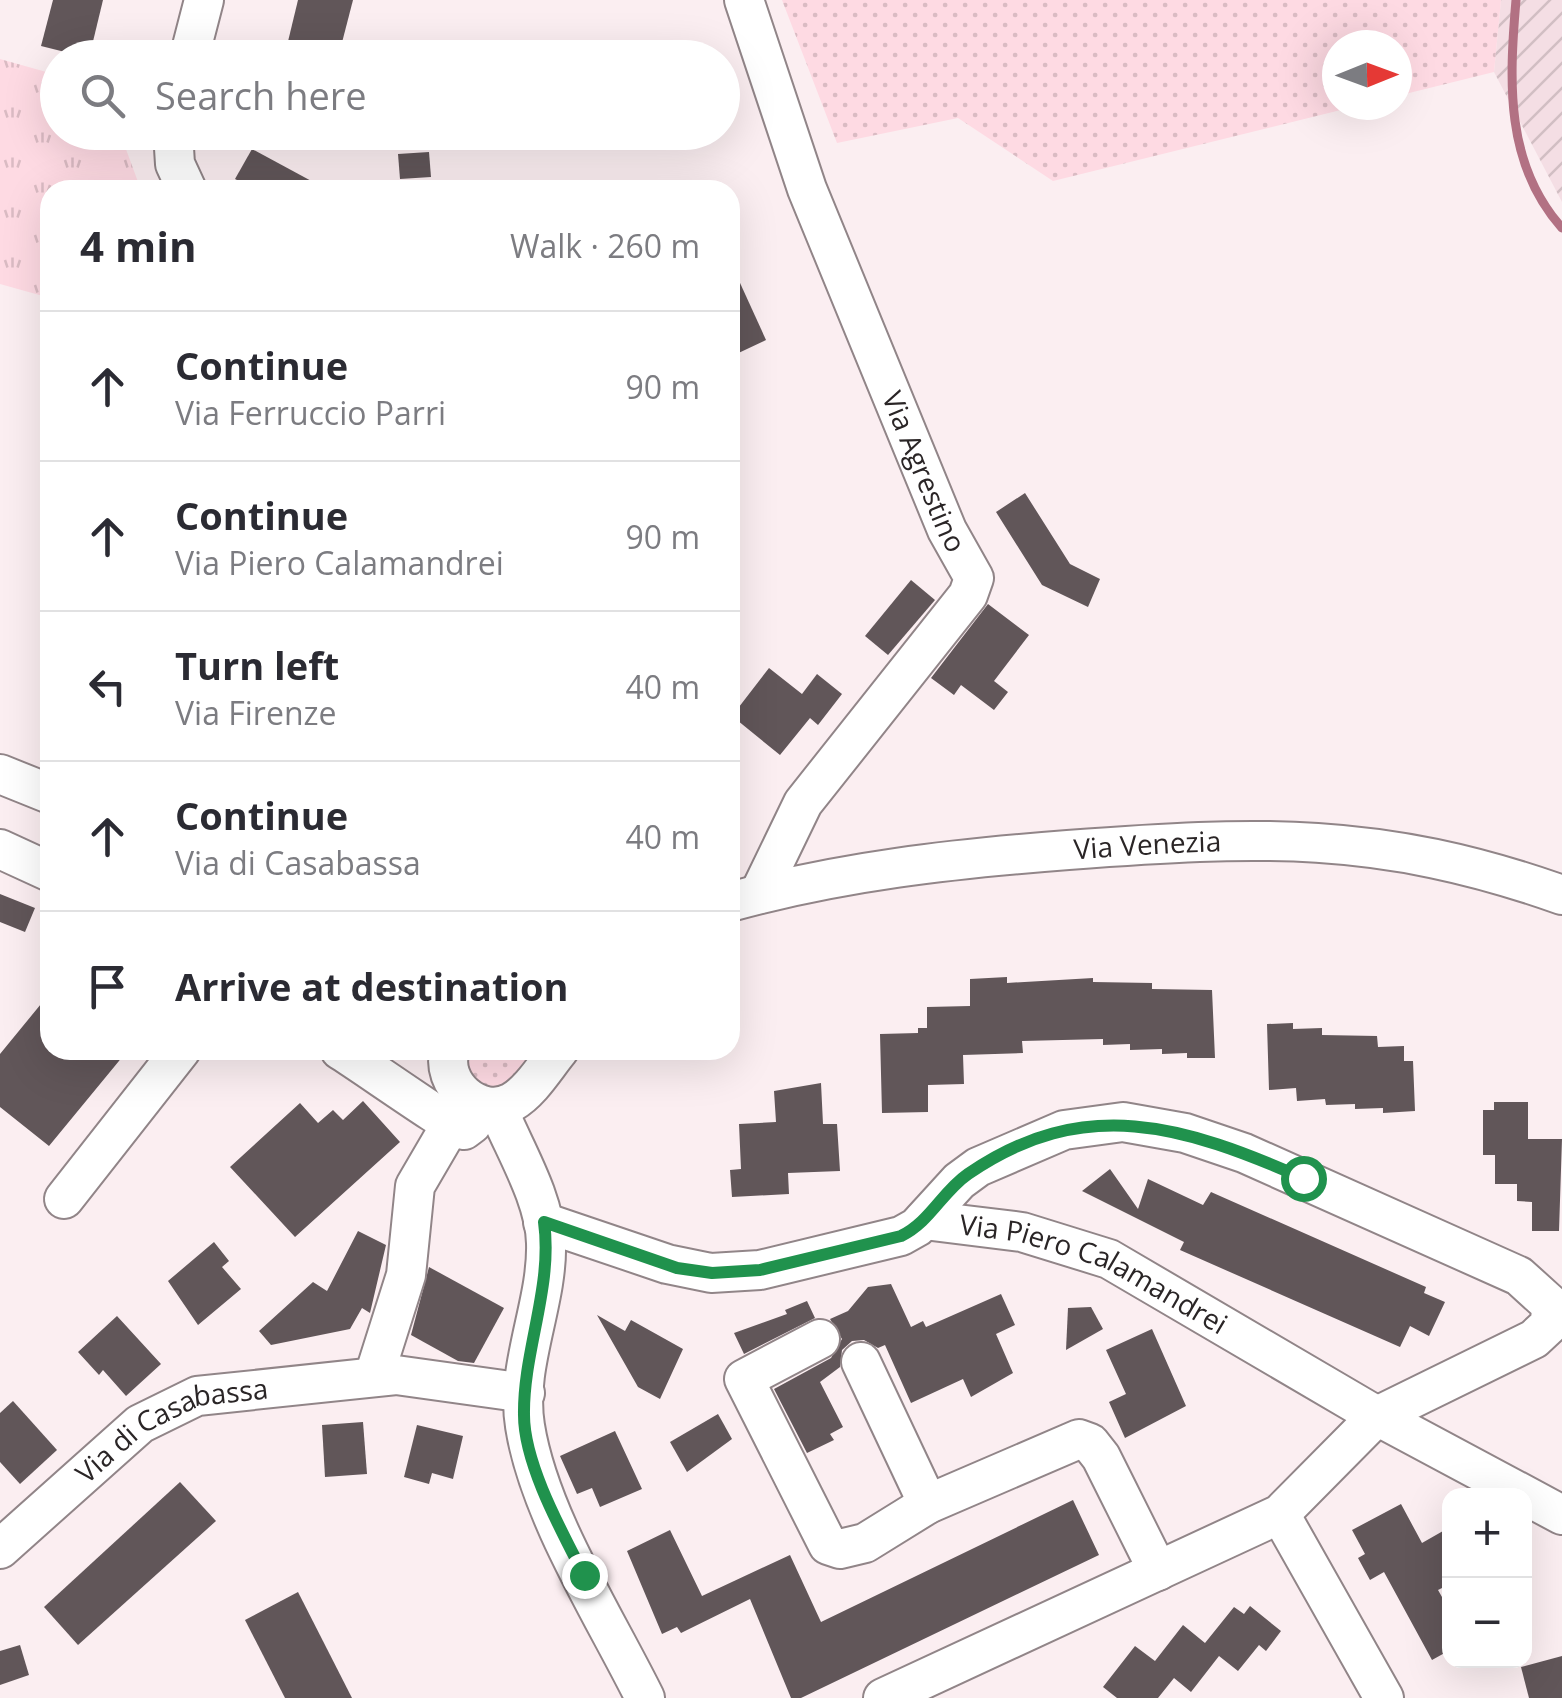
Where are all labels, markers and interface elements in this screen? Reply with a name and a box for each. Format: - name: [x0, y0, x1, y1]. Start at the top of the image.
- north arrow: [1322, 30, 1412, 120]
- search box: [40, 40, 740, 150]
- icon: search: [75, 68, 130, 123]
- text: Search here: [155, 69, 367, 121]
- text: 4 min: [80, 217, 197, 274]
- text: Walk · 260 m: [510, 224, 700, 267]
- text: Continue: [175, 339, 348, 391]
- icon: ahead: [80, 359, 135, 414]
- text: 90 m: [625, 365, 700, 408]
- street label: Via Agrestino: [874, 385, 976, 559]
- text: Via Ferruccio Parri: [175, 391, 446, 434]
- text: Continue: [175, 489, 348, 541]
- icon: ahead: [80, 509, 135, 564]
- text: 90 m: [625, 515, 700, 558]
- text: Via Piero Calamandrei: [175, 541, 504, 584]
- text: Turn left: [175, 639, 339, 691]
- icon: left: [80, 659, 135, 714]
- text: 40 m: [625, 665, 700, 708]
- text: Via Firenze: [175, 691, 336, 734]
- text: Continue: [175, 789, 348, 841]
- icon: ahead: [80, 809, 135, 864]
- text: 40 m: [625, 815, 700, 858]
- street label: Via Venezia: [1072, 821, 1222, 868]
- text: Via di Casabassa: [175, 841, 421, 884]
- icon: arrive: [80, 959, 135, 1014]
- text: Arrive at destination: [175, 960, 569, 1012]
- route start: [1281, 1156, 1327, 1202]
- street label: Via Piero Calamandrei: [958, 1205, 1235, 1342]
- street label: Via di Casabassa: [67, 1369, 270, 1491]
- map controls: [1442, 1488, 1532, 1668]
- button: +: [1442, 1488, 1532, 1578]
- route end: [562, 1553, 608, 1599]
- button: −: [1442, 1578, 1532, 1668]

